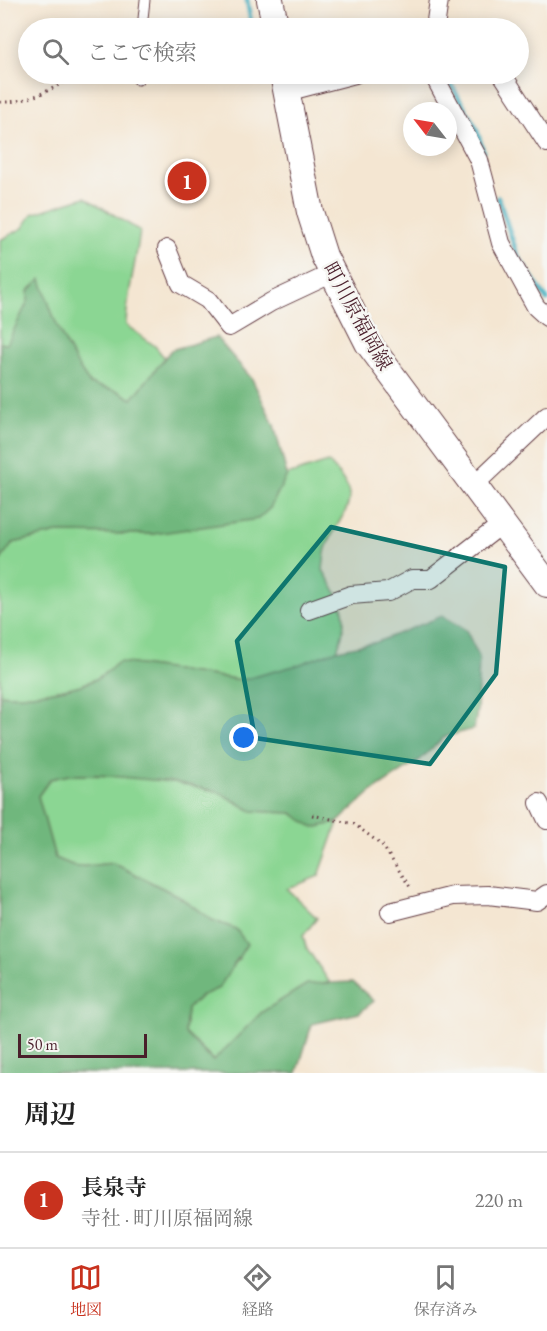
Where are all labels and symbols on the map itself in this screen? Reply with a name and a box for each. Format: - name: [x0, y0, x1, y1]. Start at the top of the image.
- north arrow: [403, 102, 457, 156]
- pin: 1: [168, 158, 207, 204]
- street label: 町川原福岡線: [318, 257, 398, 375]
- your location: [229, 723, 258, 752]
- scale bar: [18, 1031, 147, 1058]

